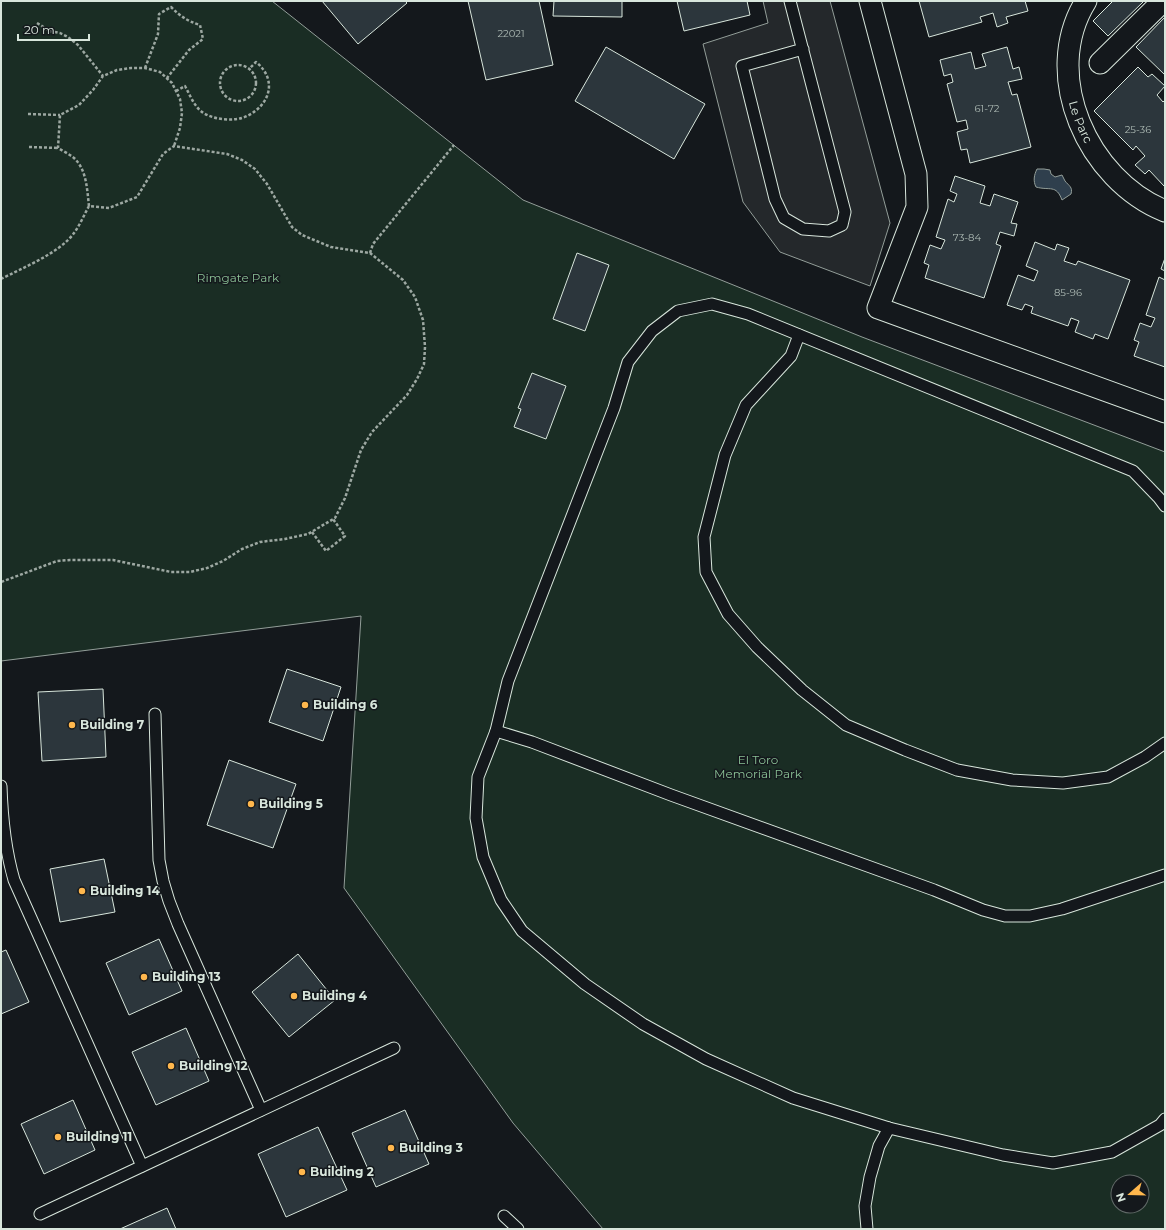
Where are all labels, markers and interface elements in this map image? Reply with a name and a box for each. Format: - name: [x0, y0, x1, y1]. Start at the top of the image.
- scale bar: [18, 16, 89, 42]
- text: 20 m: [24, 22, 55, 37]
- house number: 22021: [497, 27, 525, 40]
- street label: Le Parc: [1066, 99, 1096, 146]
- house number: 61-72: [975, 102, 1000, 115]
- house number: 25-36: [1125, 123, 1151, 136]
- house number: 73-84: [953, 231, 982, 244]
- park label: Rimgate Park: [197, 270, 280, 285]
- house number: 85-96: [1054, 286, 1082, 299]
- place label: Building 6: [313, 697, 378, 712]
- marker: Building 6: [300, 700, 310, 710]
- place label: Building 7: [80, 717, 145, 732]
- marker: Building 7: [67, 720, 77, 730]
- park label: El Toro Memorial Park: [714, 752, 803, 781]
- place label: Building 5: [259, 796, 323, 811]
- marker: Building 5: [246, 799, 256, 809]
- place label: Building 14: [90, 883, 160, 898]
- marker: Building 14: [77, 886, 87, 896]
- place label: Building 13: [152, 969, 221, 984]
- marker: Building 13: [139, 972, 149, 982]
- place label: Building 4: [302, 988, 368, 1003]
- marker: Building 4: [289, 991, 299, 1001]
- place label: Building 12: [179, 1058, 247, 1073]
- marker: Building 12: [166, 1061, 176, 1071]
- place label: Building 11: [66, 1129, 132, 1144]
- marker: Building 11: [53, 1132, 63, 1142]
- place label: Building 3: [399, 1140, 463, 1155]
- marker: Building 3: [386, 1143, 396, 1153]
- place label: Building 2: [310, 1164, 374, 1179]
- marker: Building 2: [297, 1167, 307, 1177]
- north arrow: [1110, 1174, 1150, 1214]
- text: N: [1113, 1191, 1129, 1204]

